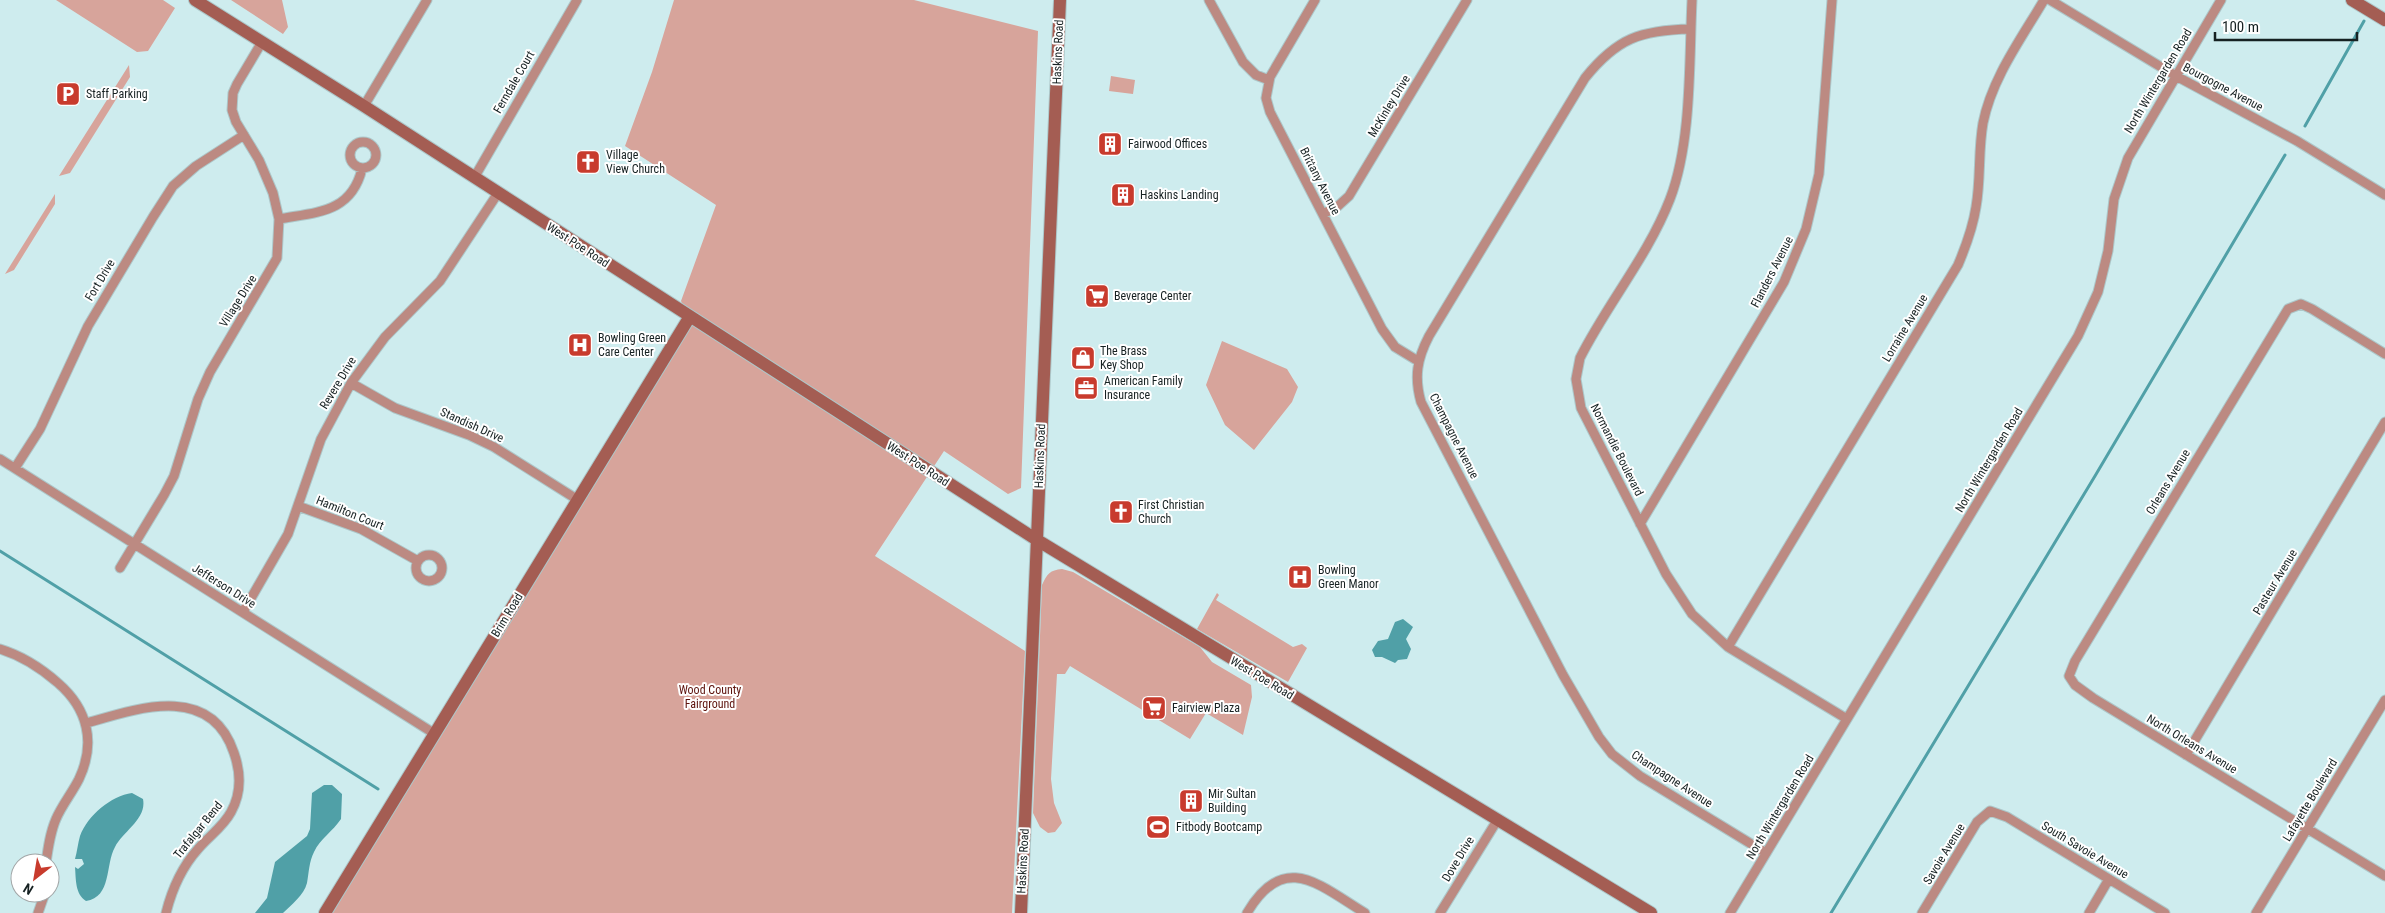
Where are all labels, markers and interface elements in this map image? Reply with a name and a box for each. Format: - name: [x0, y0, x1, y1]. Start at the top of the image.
- scale bar: [2215, 10, 2358, 42]
- text: 100 m: [2222, 18, 2259, 36]
- street label: Haskins Road: [1050, 19, 1066, 85]
- street label: North Wintergarden Road: [2121, 26, 2195, 136]
- street label: Ferndale Court: [491, 48, 538, 116]
- street label: Bourgogne Avenue: [2181, 60, 2266, 114]
- street label: McKinley Drive: [1365, 72, 1413, 139]
- parking icon: Staff Parking: [55, 81, 81, 107]
- place label: Staff Parking: [86, 87, 148, 101]
- building icon: Fairwood Offices: [1097, 131, 1123, 157]
- place label: Fairwood Offices: [1128, 137, 1207, 151]
- street label: Brittany Avenue: [1297, 145, 1343, 217]
- place label: Village View Church: [606, 148, 665, 176]
- church icon: Village View Church: [575, 149, 601, 175]
- building icon: Haskins Landing: [1110, 182, 1136, 208]
- place label: Haskins Landing: [1140, 188, 1219, 202]
- street label: West Poe Road: [544, 220, 612, 270]
- street label: Flanders Avenue: [1748, 234, 1796, 310]
- street label: Fort Drive: [82, 256, 118, 303]
- street label: Village Drive: [216, 272, 260, 330]
- supermarket icon: Beverage Center: [1084, 283, 1110, 309]
- place label: Beverage Center: [1114, 289, 1192, 303]
- street label: Lorraine Avenue: [1879, 291, 1931, 364]
- place label: Bowling Green Care Center: [598, 331, 666, 359]
- hospital icon: Bowling Green Care Center: [567, 332, 593, 358]
- place label: The Brass Key Shop: [1100, 344, 1147, 372]
- shop icon: The Brass Key Shop: [1070, 345, 1096, 371]
- street label: Revere Drive: [317, 354, 359, 412]
- place label: American Family Insurance: [1104, 374, 1183, 402]
- office icon: American Family Insurance: [1073, 375, 1099, 401]
- street label: Champagne Avenue: [1426, 391, 1482, 481]
- street label: Normandie Boulevard: [1588, 401, 1646, 499]
- street label: Standish Drive: [438, 405, 506, 445]
- street label: North Wintergarden Road: [1952, 405, 2026, 515]
- street label: Haskins Road: [1032, 423, 1048, 489]
- street label: West Poe Road: [884, 439, 952, 489]
- street label: Orleans Avenue: [2143, 447, 2193, 517]
- street label: Hamilton Court: [314, 493, 386, 533]
- place label: First Christian Church: [1138, 498, 1204, 526]
- church icon: First Christian Church: [1108, 499, 1134, 525]
- street label: Pasteur Avenue: [2250, 546, 2300, 617]
- street label: Jefferson Drive: [190, 561, 259, 611]
- place label: Bowling Green Manor: [1318, 563, 1379, 591]
- hospital icon: Bowling Green Manor: [1287, 564, 1313, 590]
- street label: Brim Road: [488, 590, 526, 640]
- street label: West Poe Road: [1228, 654, 1296, 702]
- park label: Wood County Fairground: [679, 683, 741, 711]
- supermarket icon: Fairview Plaza: [1141, 695, 1167, 721]
- place label: Fairview Plaza: [1172, 701, 1240, 715]
- street label: North Orleans Avenue: [2144, 711, 2240, 777]
- street label: Champagne Avenue: [1629, 748, 1715, 811]
- street label: North Wintergarden Road: [1743, 752, 1817, 862]
- street label: Lafayette Boulevard: [2280, 756, 2340, 844]
- place label: Mir Sultan Building: [1208, 787, 1256, 815]
- building icon: Mir Sultan Building: [1178, 788, 1204, 814]
- street label: Trafalgar Bend: [171, 799, 225, 861]
- sports icon: Fitbody Bootcamp: [1145, 814, 1171, 840]
- street label: South Savoie Avenue: [2039, 819, 2131, 882]
- place label: Fitbody Bootcamp: [1176, 820, 1262, 834]
- street label: Savoie Avenue: [1920, 821, 1968, 887]
- street label: Haskins Road: [1014, 828, 1032, 894]
- street label: Dove Drive: [1439, 834, 1477, 884]
- north arrow: [10, 853, 60, 903]
- text: N: [21, 880, 36, 898]

